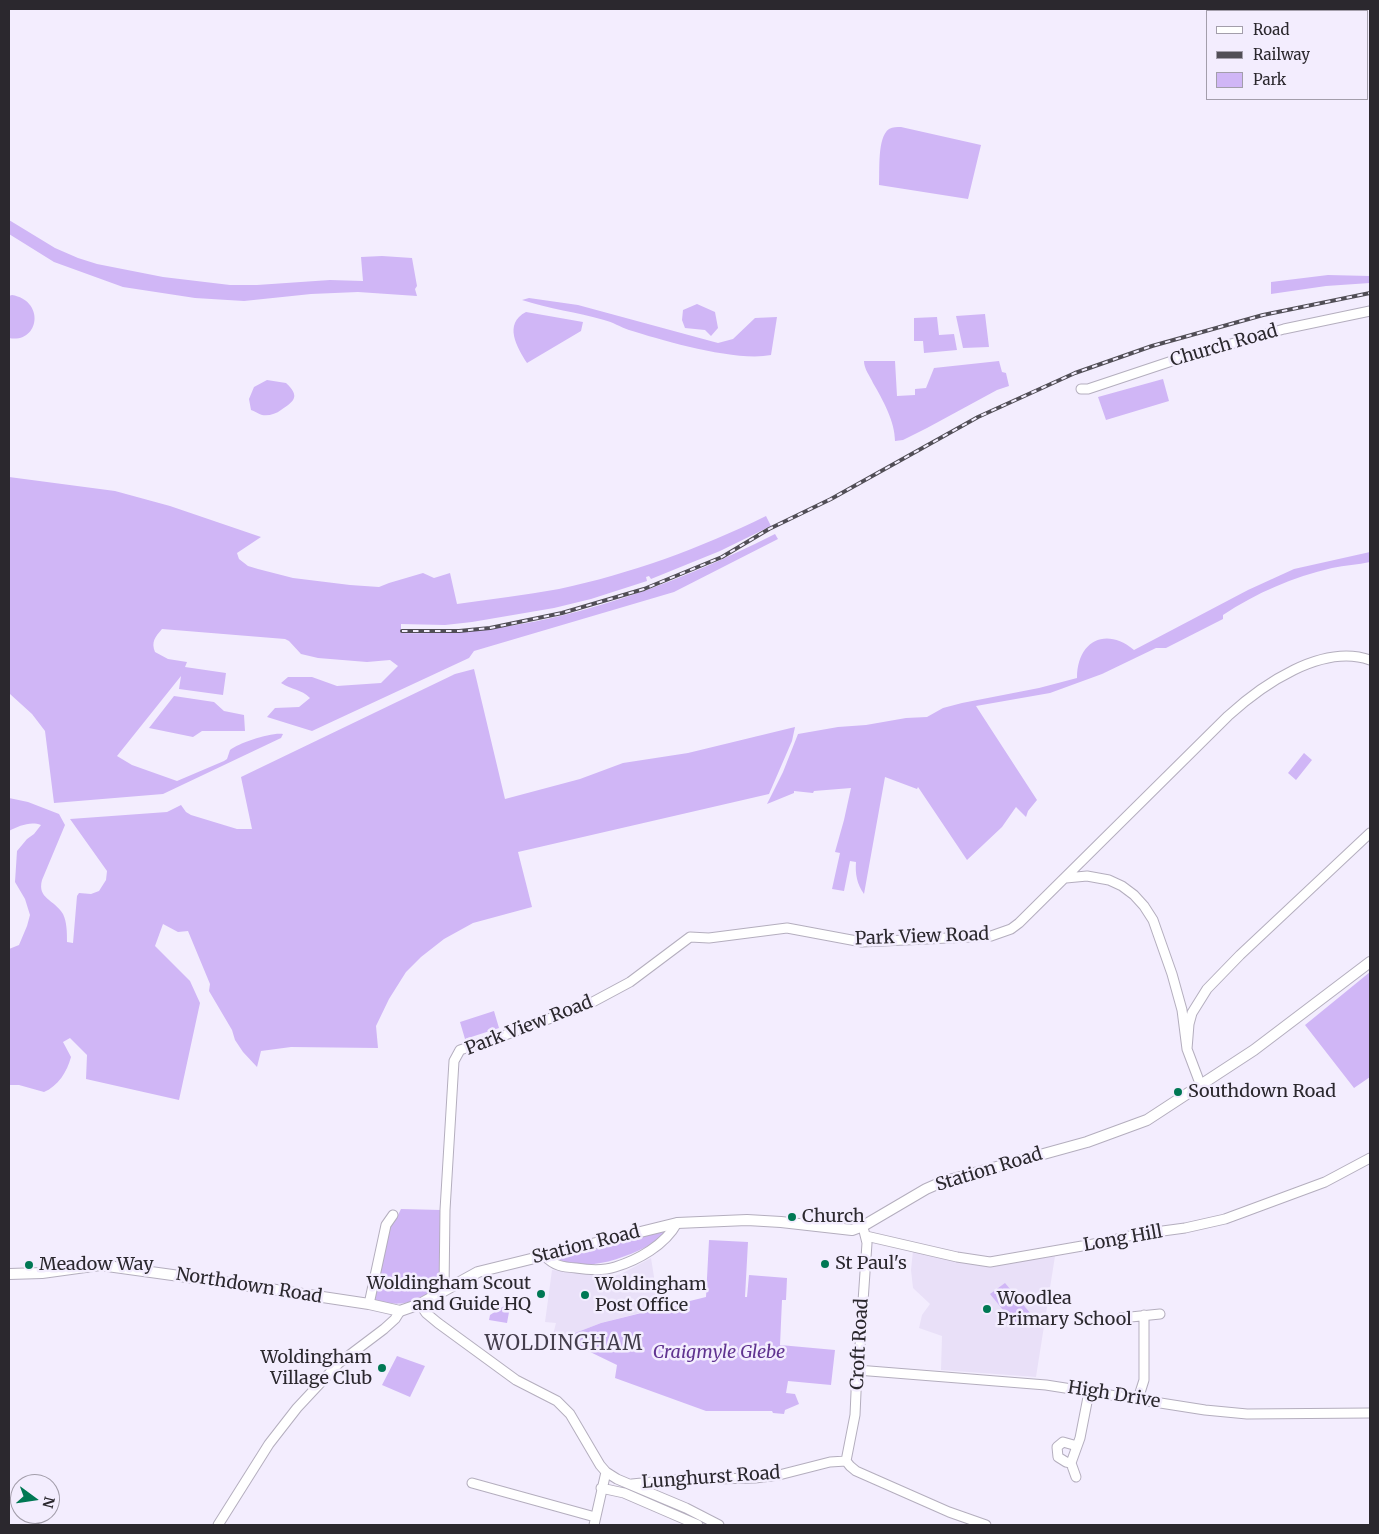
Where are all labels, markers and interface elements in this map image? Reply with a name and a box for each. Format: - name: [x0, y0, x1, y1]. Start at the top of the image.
- legend: [1206, 10, 1369, 100]
- text: Road: [1253, 20, 1289, 39]
- text: Railway: [1253, 45, 1310, 64]
- text: Park: [1253, 70, 1286, 89]
- street label: Church Road: [1168, 320, 1280, 372]
- street label: Park View Road: [854, 924, 990, 950]
- street label: Park View Road: [462, 992, 596, 1060]
- place label: Southdown Road: [1188, 1081, 1336, 1103]
- marker: Southdown Road: [1172, 1086, 1184, 1098]
- street label: Station Road: [933, 1144, 1045, 1196]
- place label: Church: [802, 1206, 865, 1228]
- marker: Church: [786, 1211, 798, 1223]
- street label: Station Road: [530, 1221, 642, 1269]
- street label: Long Hill: [1082, 1221, 1164, 1257]
- place label: St Paul's: [835, 1253, 907, 1275]
- place label: Meadow Way: [39, 1254, 154, 1276]
- marker: St Paul's: [819, 1258, 831, 1270]
- marker: Meadow Way: [23, 1259, 35, 1271]
- street label: Northdown Road: [174, 1264, 324, 1308]
- place label: Woldingham Scout and Guide HQ: [367, 1273, 531, 1316]
- place label: Woldingham Post Office: [595, 1274, 707, 1316]
- marker: Woldingham Scout and Guide HQ: [535, 1288, 547, 1300]
- place label: Woodlea Primary School: [997, 1288, 1132, 1330]
- marker: Woldingham Post Office: [579, 1289, 591, 1301]
- street label: Croft Road: [847, 1298, 873, 1390]
- marker: Woodlea Primary School: [981, 1303, 993, 1315]
- district label: WOLDINGHAM: [483, 1332, 645, 1356]
- park label: Craigmyle Glebe: [653, 1342, 785, 1364]
- place label: Woldingham Village Club: [260, 1347, 372, 1390]
- marker: Woldingham Village Club: [376, 1362, 388, 1374]
- street label: High Drive: [1066, 1377, 1162, 1413]
- street label: Lunghurst Road: [641, 1462, 781, 1494]
- north arrow: [10, 1474, 60, 1524]
- text: N: [39, 1495, 59, 1510]

